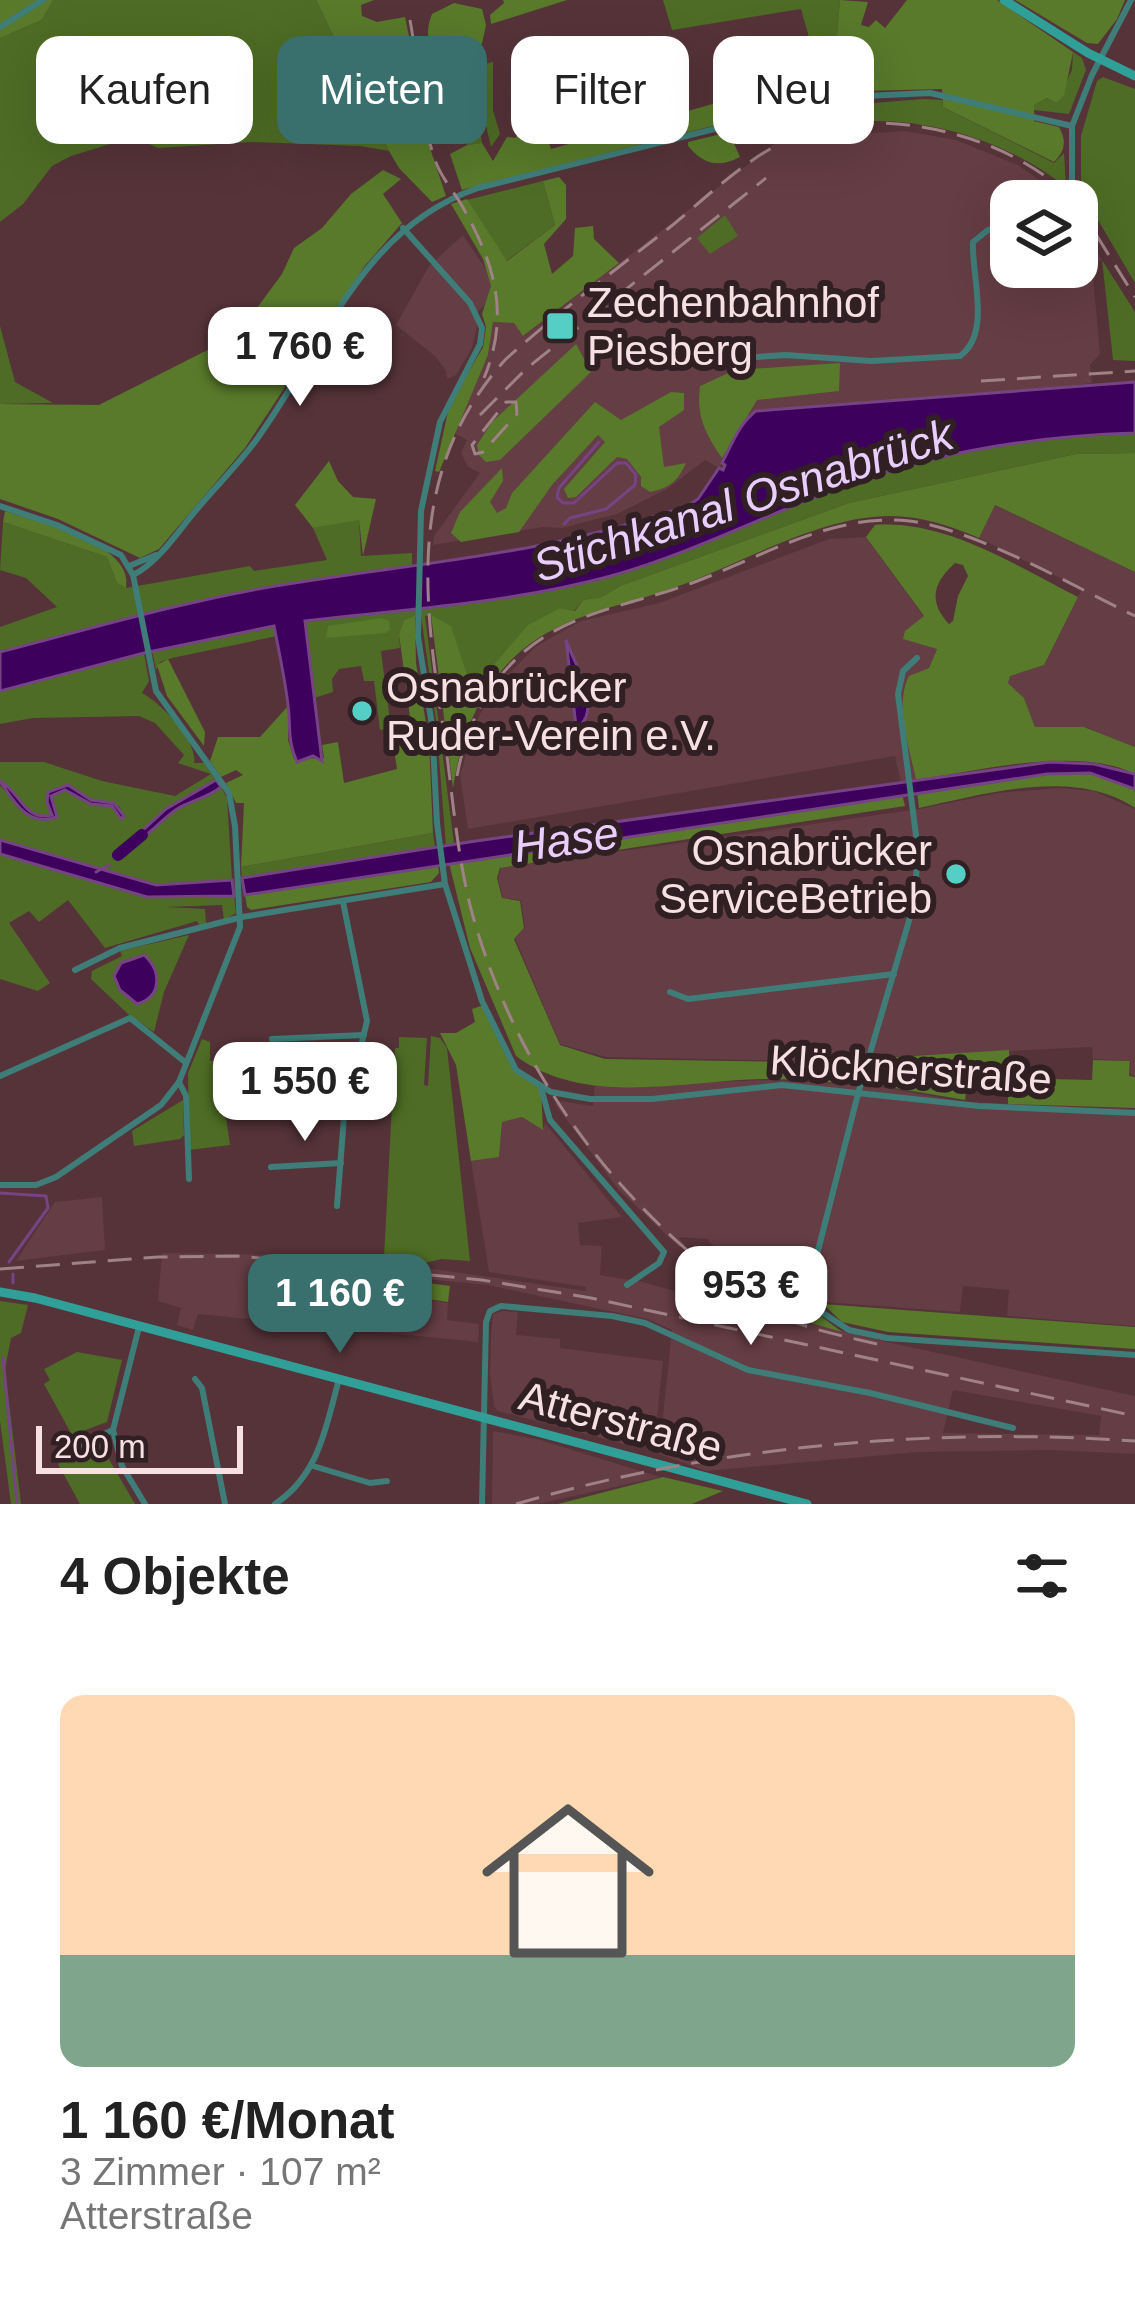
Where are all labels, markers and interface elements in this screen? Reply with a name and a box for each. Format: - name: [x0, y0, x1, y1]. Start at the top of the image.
- chip: Kaufen: [36, 36, 253, 144]
- chip: Mieten: [277, 36, 487, 144]
- chip: Filter: [511, 36, 689, 144]
- chip: Neu: [713, 36, 874, 144]
- map controls: [990, 180, 1098, 288]
- button: layers: [990, 180, 1098, 288]
- place label: Zechenbahnhof Piesberg: [587, 279, 879, 374]
- pin: 1 760 €: [189, 307, 411, 409]
- marker: Zechenbahnhof Piesberg: [544, 310, 576, 342]
- text: 1 760 €: [235, 324, 365, 367]
- water label: Stichkanal Osnabrück: [527, 408, 962, 592]
- place label: Osnabrücker Ruder-Verein e.V.: [386, 664, 716, 759]
- marker: Osnabrücker Ruder-Verein e.V.: [349, 698, 375, 724]
- water label: Hase: [511, 807, 622, 872]
- place label: Osnabrücker ServiceBetrieb: [659, 827, 932, 922]
- marker: Osnabrücker ServiceBetrieb: [943, 861, 969, 887]
- street label: Klöcknerstraße: [768, 1036, 1053, 1103]
- pin: 1 550 €: [194, 1042, 416, 1144]
- text: 1 550 €: [240, 1059, 370, 1102]
- pin: 953 €: [667, 1246, 835, 1348]
- pin: 1 160 €: [229, 1254, 451, 1356]
- text: 953 €: [702, 1263, 800, 1306]
- text: 1 160 €: [275, 1271, 405, 1314]
- street label: Atterstraße: [514, 1372, 727, 1471]
- scale bar: [36, 1420, 243, 1473]
- text: 200 m: [54, 1428, 146, 1465]
- icon: filters: [1009, 1543, 1075, 1609]
- text: 4 Objekte: [60, 1548, 290, 1605]
- icon: home: [460, 1773, 676, 1989]
- text: 1 160 €/Monat: [60, 2092, 394, 2149]
- text: 3 Zimmer · 107 m²: [60, 2150, 381, 2193]
- text: Atterstraße: [60, 2194, 253, 2237]

